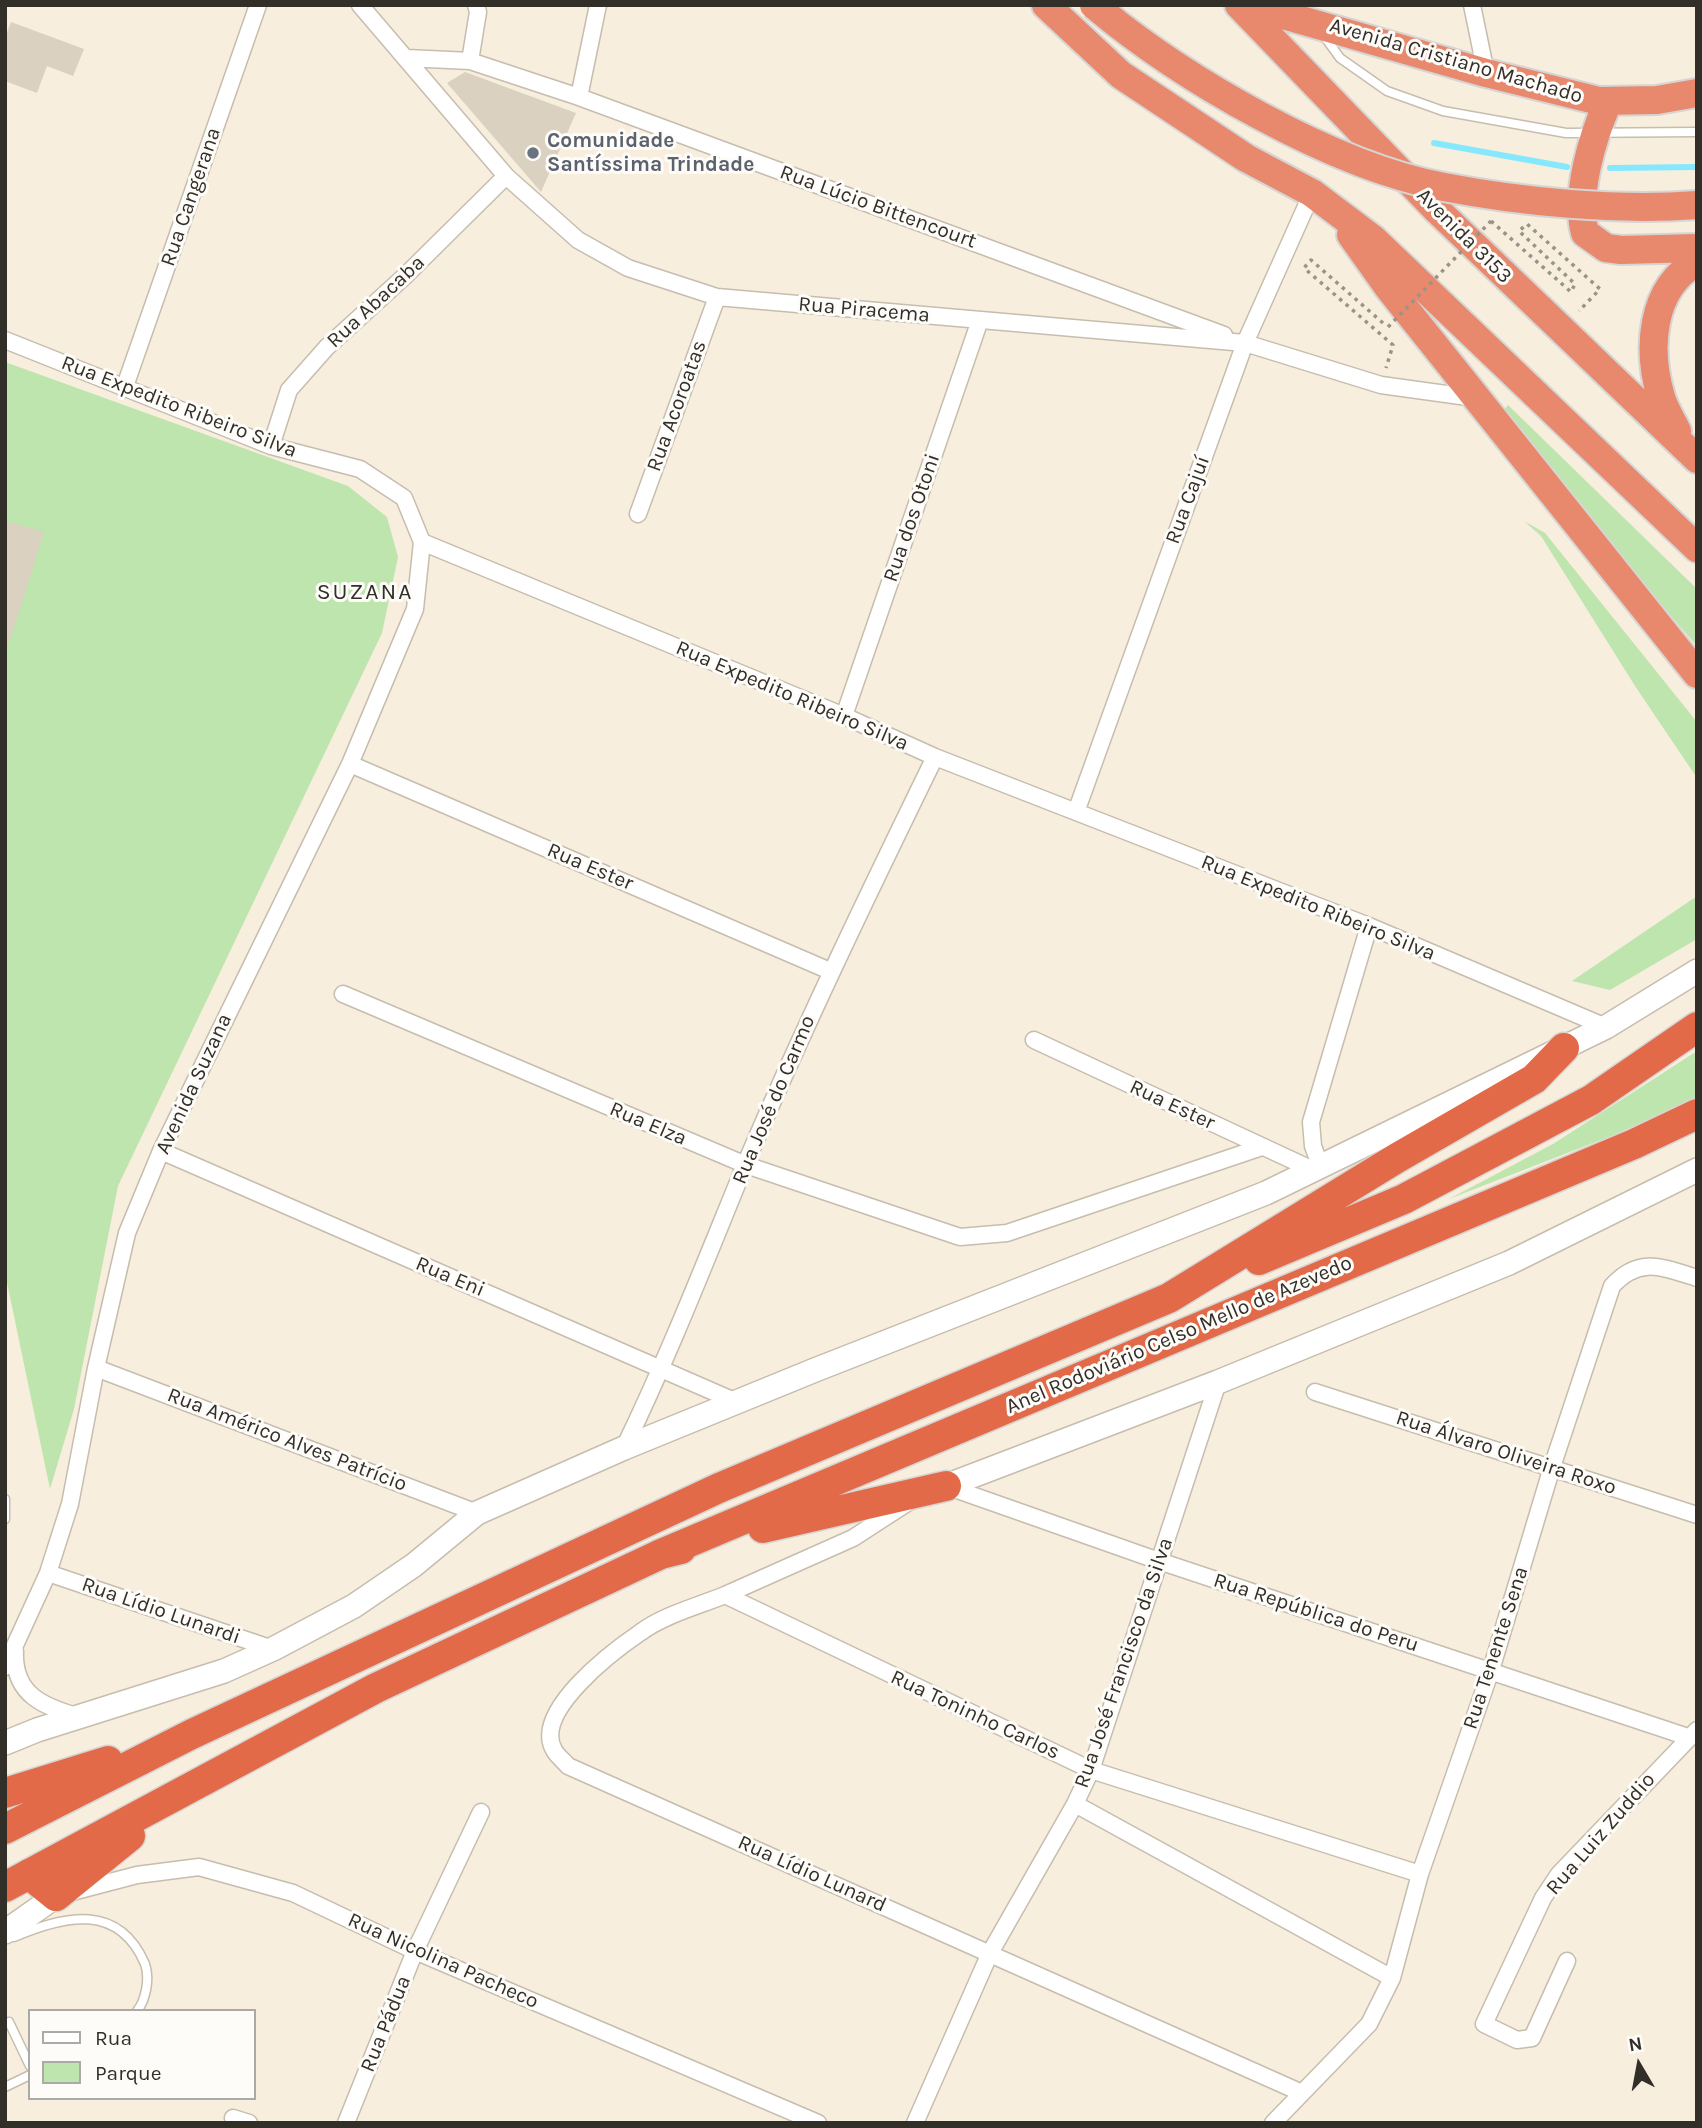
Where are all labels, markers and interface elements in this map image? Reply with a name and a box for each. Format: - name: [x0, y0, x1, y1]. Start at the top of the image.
- street label: Avenida Cristiano Machado: [1327, 13, 1585, 109]
- street label: Rua Cangerana: [155, 124, 227, 270]
- place label: Comunidade Santíssima Trindade: [547, 128, 754, 178]
- marker: Comunidade Santíssima Trindade: [525, 145, 541, 161]
- street label: Rua Lúcio Bittencourt: [776, 160, 980, 254]
- street label: Avenida 3153: [1411, 183, 1517, 289]
- street label: Rua Abacaba: [322, 250, 430, 354]
- street label: Rua Piracema: [797, 292, 931, 328]
- street label: Rua Acoroatas: [642, 337, 712, 475]
- street label: Rua Expedito Ribeiro Silva: [58, 350, 300, 464]
- street label: Rua dos Otoni: [878, 451, 946, 585]
- street label: Rua Cajuí: [1160, 452, 1216, 548]
- district label: SUZANA: [317, 578, 413, 606]
- street label: Rua Expedito Ribeiro Silva: [672, 635, 912, 757]
- street label: Rua Ester: [543, 838, 637, 896]
- street label: Rua Expedito Ribeiro Silva: [1197, 849, 1439, 967]
- street label: Avenida Suzana: [150, 1010, 238, 1158]
- street label: Rua José do Carmo: [727, 1012, 821, 1188]
- street label: Rua Ester: [1125, 1074, 1219, 1136]
- street label: Rua Elza: [606, 1097, 690, 1151]
- street label: Anel Rodoviário Celso Mello de Azevedo: [1002, 1250, 1356, 1420]
- street label: Rua Eni: [412, 1251, 488, 1303]
- street label: Rua Américo Alves Patrício: [164, 1383, 410, 1497]
- street label: Rua Álvaro Oliveira Roxo: [1393, 1405, 1619, 1501]
- street label: Rua José Francisco da Silva: [1069, 1535, 1179, 1791]
- street label: Rua Tenente Sena: [1458, 1564, 1534, 1732]
- street label: Rua República do Peru: [1210, 1568, 1422, 1658]
- street label: Rua Lídio Lunardi: [78, 1572, 244, 1650]
- street label: Rua Toninho Carlos: [886, 1665, 1064, 1765]
- street label: Rua Luiz Zuddio: [1541, 1768, 1661, 1900]
- street label: Rua Lídio Lunard: [734, 1830, 890, 1918]
- street label: Rua Nicolina Pacheco: [344, 1908, 542, 2014]
- street label: Rua Pádua: [355, 1972, 417, 2076]
- legend: [28, 2009, 256, 2100]
- text: Rua: [95, 2026, 132, 2050]
- north arrow: [1604, 2030, 1674, 2100]
- text: N: [1627, 2032, 1644, 2056]
- text: Parque: [95, 2061, 162, 2085]

